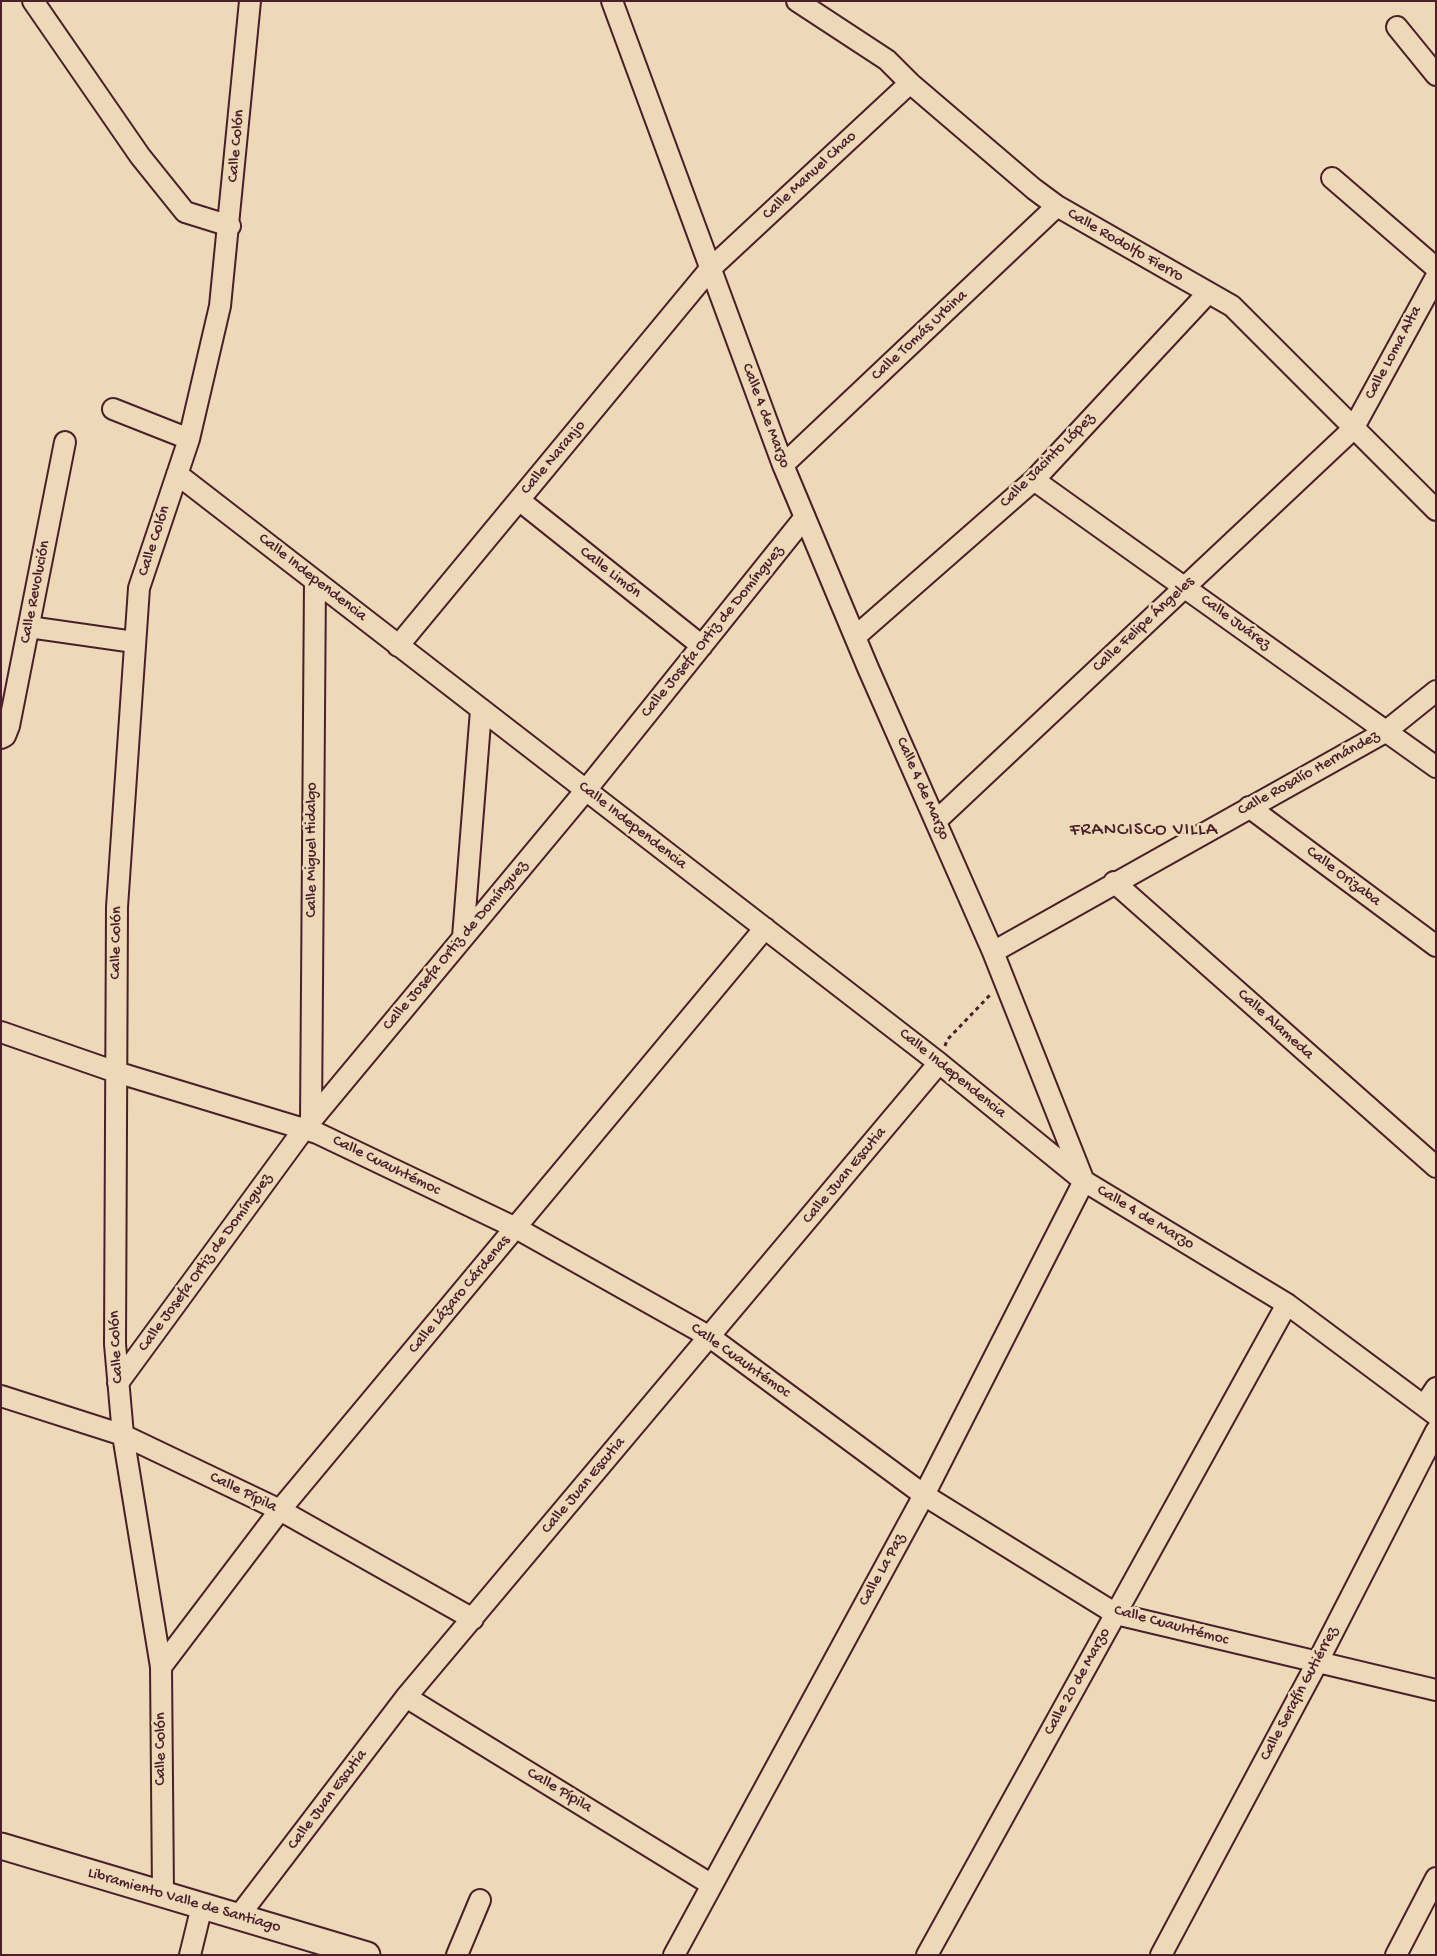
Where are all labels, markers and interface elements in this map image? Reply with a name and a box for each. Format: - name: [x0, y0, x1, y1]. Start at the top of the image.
- street label: Calle Colón: [224, 109, 250, 183]
- street label: Calle Manuel Chao: [759, 127, 861, 225]
- street label: Calle Rodolfo Fierro: [1063, 205, 1187, 287]
- street label: Calle Tomás Urbina: [868, 287, 972, 385]
- street label: Calle Loma Alta: [1361, 303, 1427, 403]
- street label: Calle 4 de Marzo: [736, 361, 794, 471]
- street label: Calle Jacinto López: [996, 409, 1100, 513]
- street label: Calle Naranjo: [517, 417, 591, 499]
- street label: Calle Colón: [135, 503, 175, 579]
- street label: Calle Independencia: [254, 530, 370, 626]
- street label: Calle Revolución: [17, 539, 55, 645]
- street label: Calle Josefa Ortiz de Domínguez: [638, 542, 788, 722]
- street label: Calle Limón: [575, 543, 645, 603]
- street label: Calle Felipe Ángeles: [1089, 573, 1199, 677]
- street label: Calle Juárez: [1196, 591, 1274, 655]
- street label: Calle Rosalío Hernández: [1235, 727, 1383, 821]
- street label: Calle 4 de Marzo: [891, 735, 953, 843]
- street label: Calle Independencia: [574, 778, 690, 874]
- street label: Calle Miguel Hidalgo: [303, 782, 323, 918]
- district label: FRANCISCO VILLA: [1068, 820, 1220, 842]
- street label: Calle Orizaba: [1302, 843, 1384, 911]
- street label: Calle Josefa Ortiz de Domínguez: [379, 857, 533, 1035]
- street label: Calle Colón: [107, 906, 127, 980]
- street label: Calle Alameda: [1233, 986, 1317, 1064]
- street label: Calle Independencia: [894, 1025, 1010, 1123]
- street label: Calle Juan Escutia: [799, 1124, 891, 1228]
- street label: Calle Cuauhtémoc: [329, 1132, 443, 1200]
- street label: Calle Josefa Ortiz de Domínguez: [135, 1170, 277, 1356]
- street label: Calle 4 de Marzo: [1093, 1181, 1197, 1255]
- street label: Calle Lázaro Cárdenas: [405, 1232, 515, 1358]
- street label: Calle Colón: [106, 1310, 128, 1384]
- street label: Calle Cuauhtémoc: [686, 1319, 794, 1403]
- street label: Calle Juan Escutia: [538, 1434, 630, 1538]
- street label: Calle Pípila: [206, 1468, 280, 1518]
- street label: Calle La Paz: [855, 1530, 911, 1610]
- street label: Calle Cuauhtémoc: [1112, 1601, 1230, 1651]
- street label: Calle Serafín Gutiérrez: [1257, 1624, 1343, 1764]
- street label: Calle 20 de Marzo: [1041, 1625, 1115, 1739]
- street label: Calle Colón: [152, 1712, 172, 1786]
- street label: Calle Juan Escutia: [284, 1746, 372, 1854]
- street label: Calle Pípila: [523, 1764, 595, 1818]
- street label: Libramiento Valle de Santiago: [85, 1864, 283, 1938]

